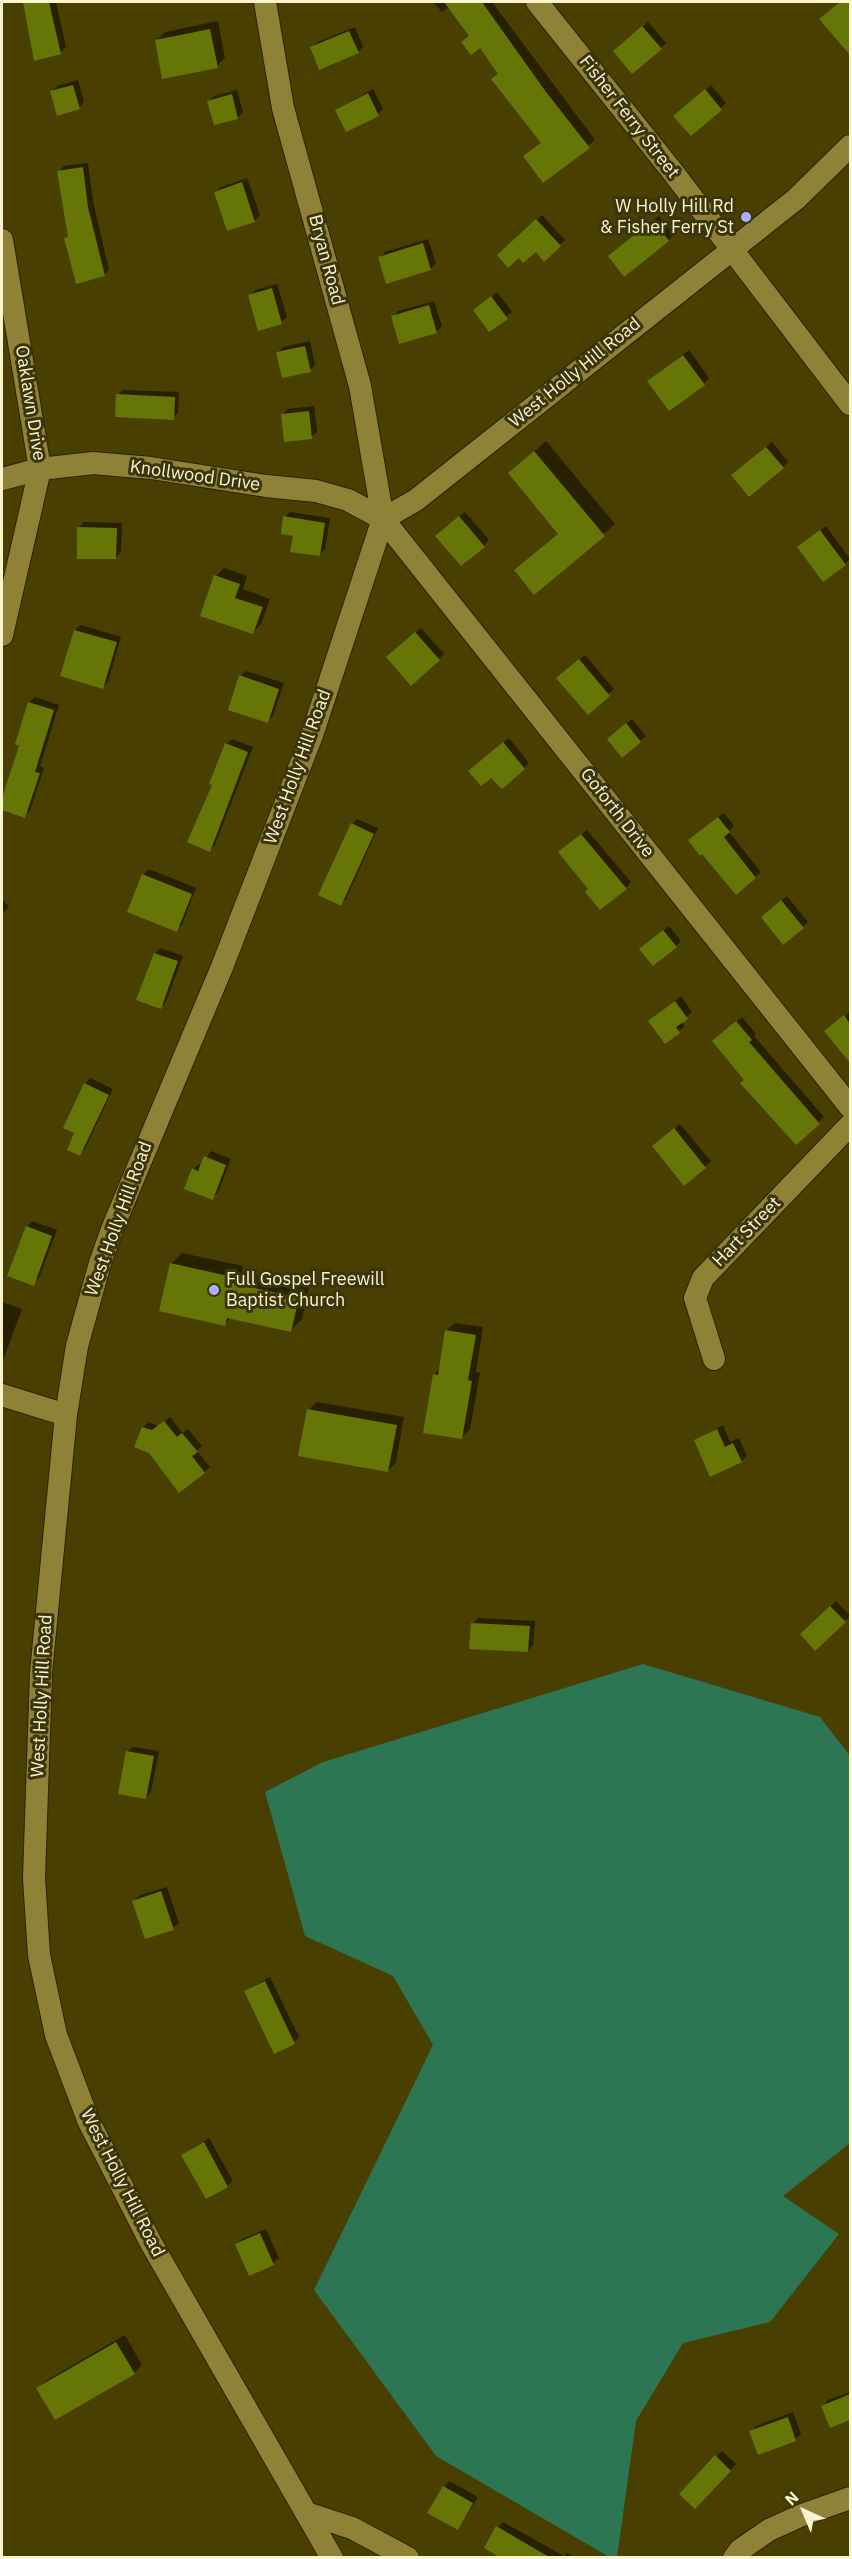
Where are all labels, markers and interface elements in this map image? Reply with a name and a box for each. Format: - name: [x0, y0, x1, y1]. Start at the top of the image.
- street label: Fisher Ferry Street: [574, 51, 684, 183]
- place label: W Holly Hill Rd & Fisher Ferry St: [600, 196, 734, 238]
- marker: W Holly Hill Rd & Fisher Ferry St: [739, 210, 753, 224]
- street label: Bryan Road: [304, 212, 348, 308]
- street label: West Holly Hill Road: [505, 313, 645, 433]
- street label: Oaklawn Drive: [10, 344, 50, 462]
- street label: Knollwood Drive: [128, 456, 262, 496]
- street label: West Holly Hill Road: [260, 687, 336, 847]
- street label: Goforth Drive: [575, 764, 659, 862]
- street label: West Holly Hill Road: [81, 1139, 157, 1299]
- street label: Hart Street: [708, 1193, 786, 1271]
- place label: Full Gospel Freewill Baptist Church: [226, 1269, 385, 1312]
- marker: Full Gospel Freewill Baptist Church: [207, 1283, 221, 1297]
- street label: West Holly Hill Road: [27, 1614, 57, 1778]
- street label: West Holly Hill Road: [75, 2105, 169, 2261]
- north arrow: [774, 2481, 834, 2541]
- text: N: [780, 2487, 803, 2509]

